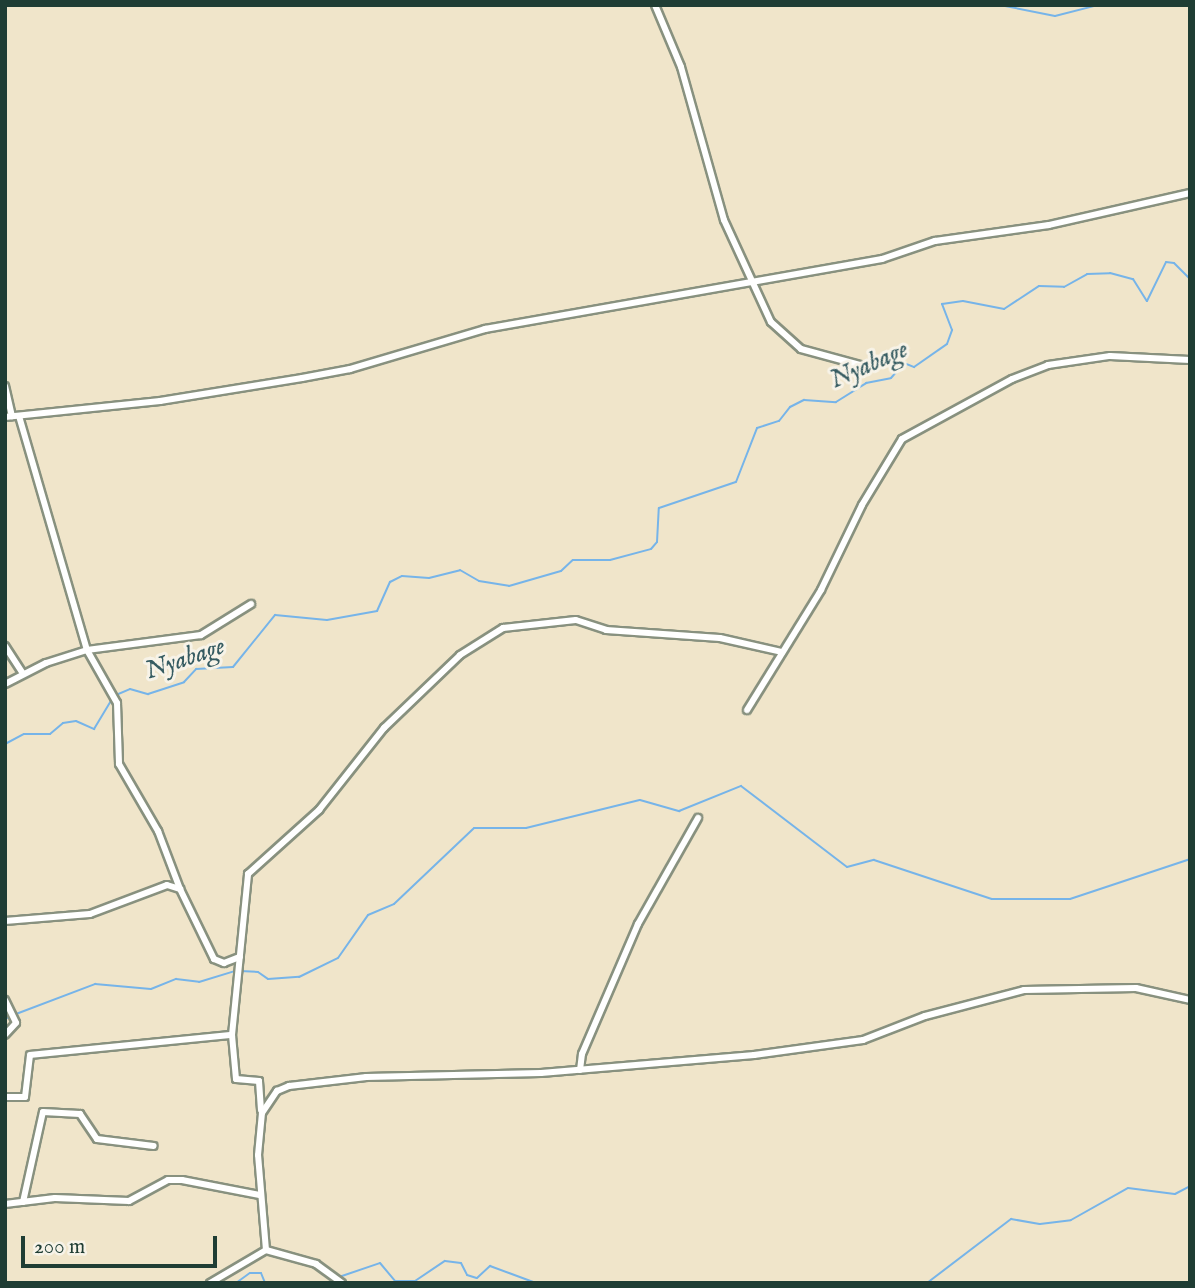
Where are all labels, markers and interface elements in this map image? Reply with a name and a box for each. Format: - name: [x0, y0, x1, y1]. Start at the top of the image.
- water label: Nyabage: [825, 334, 913, 396]
- water label: Nyabage: [141, 631, 229, 687]
- scale bar: [24, 1222, 220, 1266]
- text: 200 m: [34, 1234, 85, 1261]

